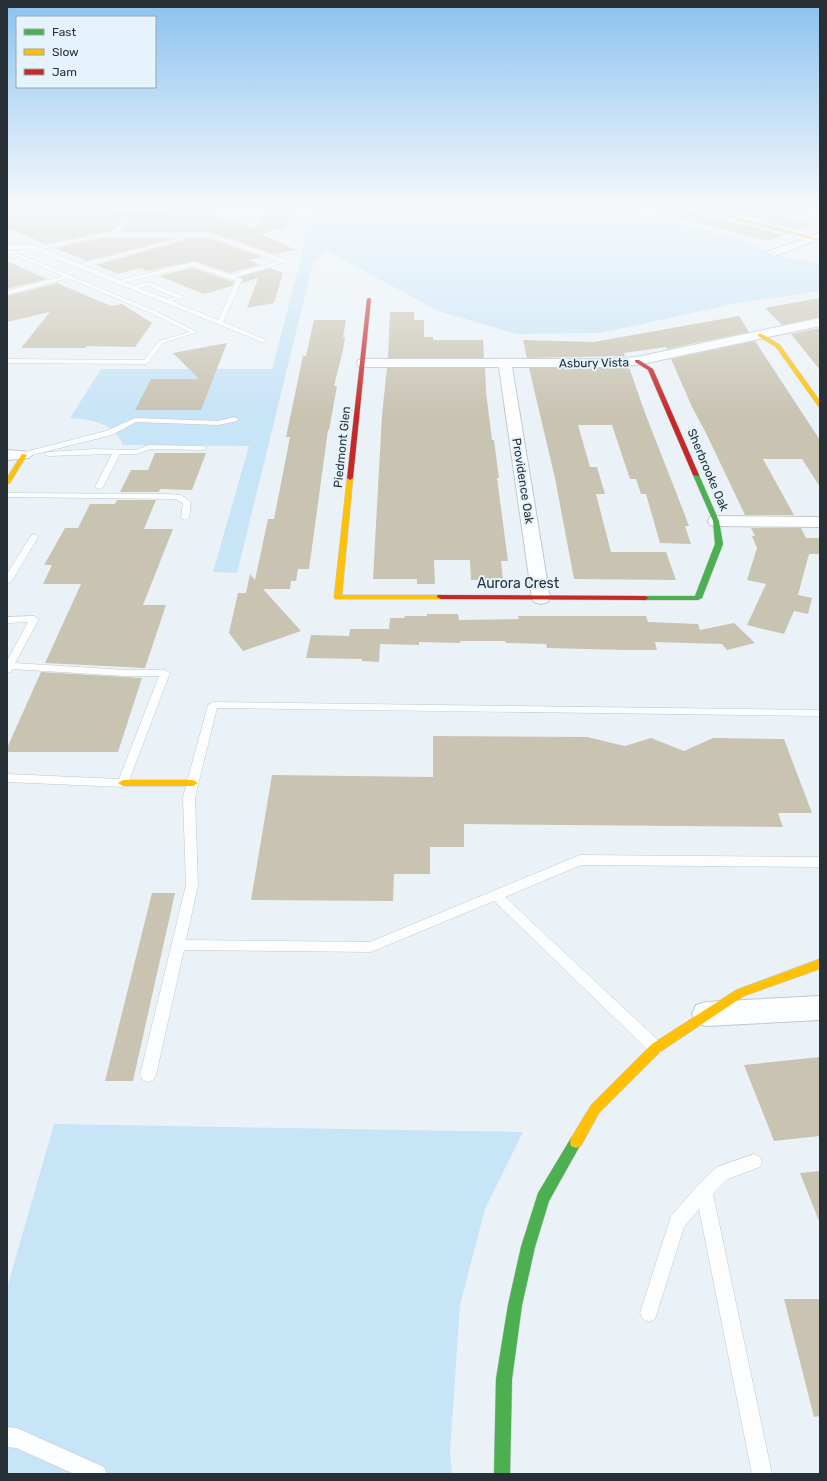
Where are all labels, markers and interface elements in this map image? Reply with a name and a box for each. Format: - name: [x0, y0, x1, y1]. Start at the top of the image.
- legend: [16, 16, 156, 88]
- text: Fast: [52, 25, 76, 39]
- text: Slow: [52, 45, 79, 59]
- text: Jam: [52, 65, 77, 79]
- street label: Asbury Vista: [559, 355, 629, 371]
- street label: Piedmont Glen: [331, 406, 353, 488]
- street label: Sherbrooke Oak: [684, 427, 732, 514]
- street label: Providence Oak: [509, 437, 537, 526]
- street label: Aurora Crest: [477, 575, 560, 592]

